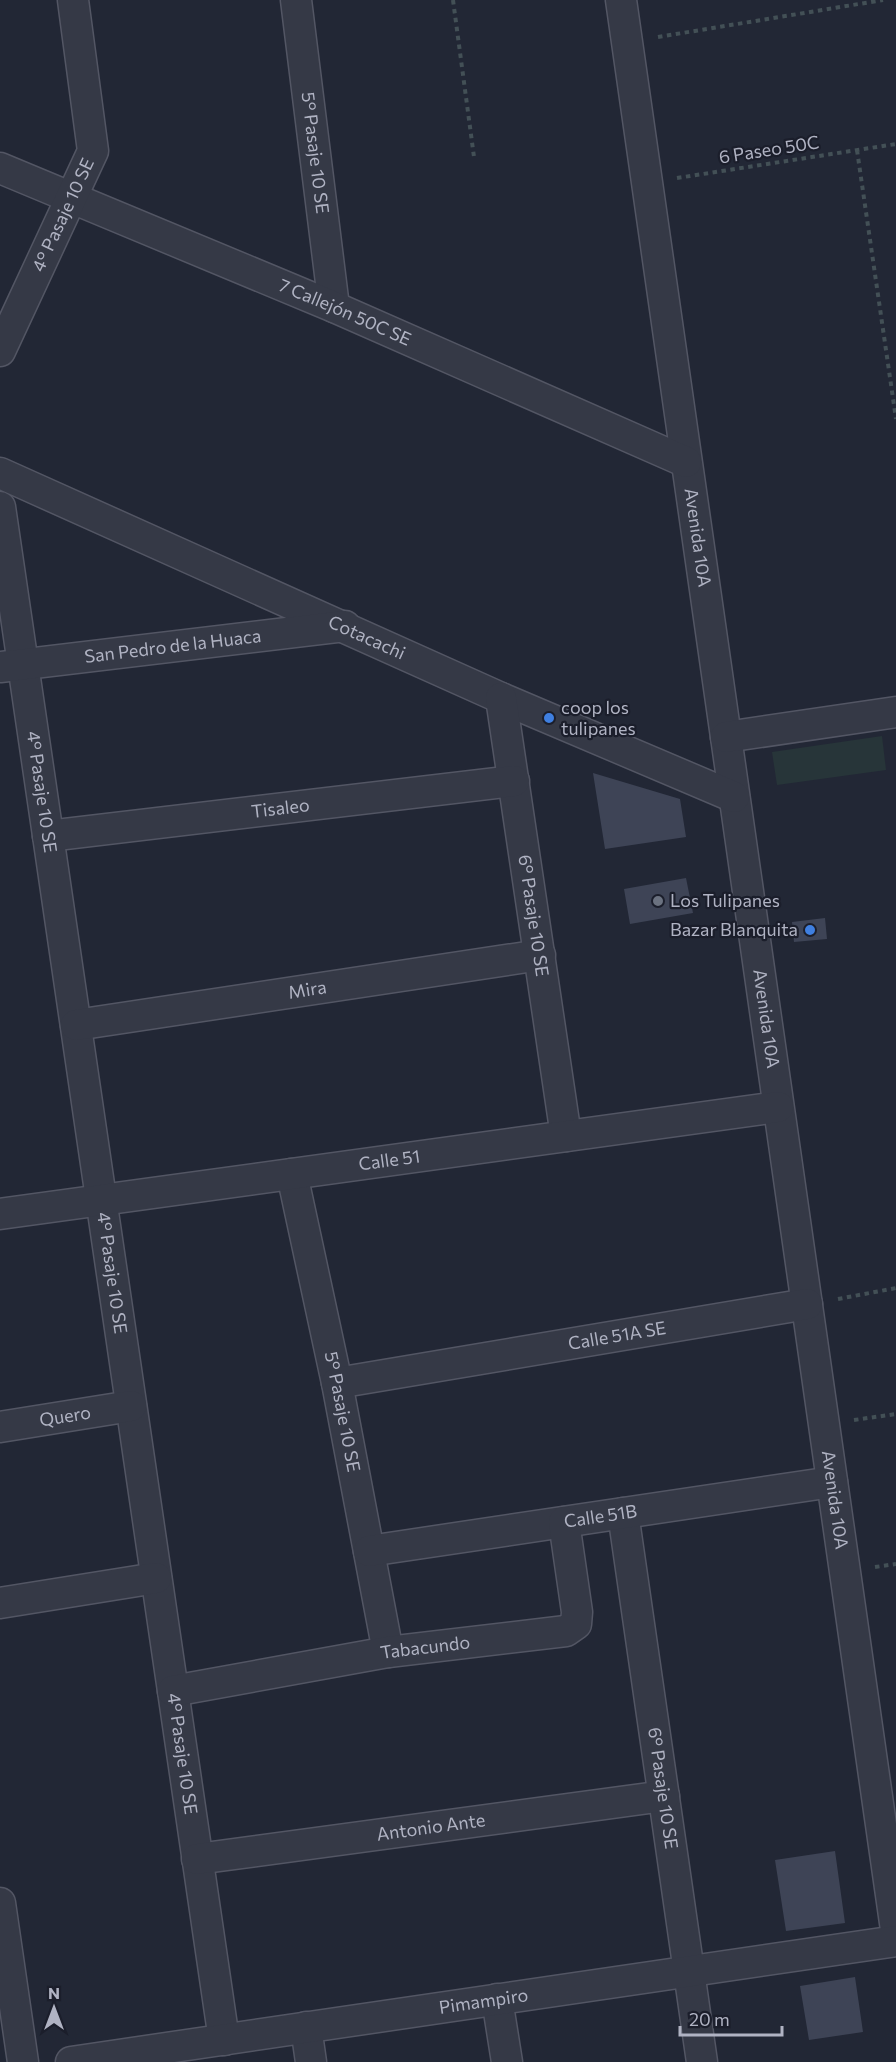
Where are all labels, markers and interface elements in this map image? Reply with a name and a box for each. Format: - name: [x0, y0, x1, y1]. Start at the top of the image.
- street label: 5° Pasaje 10 SE: [297, 91, 334, 215]
- street label: 6 Paseo 50C: [717, 130, 821, 168]
- street label: 4° Pasaje 10 SE: [26, 154, 98, 275]
- street label: 7 Callejón 50C SE: [276, 273, 415, 350]
- street label: Avenida 10A: [681, 486, 717, 588]
- street label: Cotacachi: [325, 610, 409, 664]
- street label: San Pedro de la Huaca: [83, 624, 262, 667]
- place label: coop los tulipanes: [561, 696, 636, 739]
- marker: coop los tulipanes: [542, 711, 556, 725]
- street label: 4° Pasaje 10 SE: [23, 730, 62, 854]
- street label: Tisaleo: [250, 793, 311, 822]
- street label: 6° Pasaje 10 SE: [514, 853, 554, 978]
- place label: Los Tulipanes: [670, 889, 780, 911]
- marker: Los Tulipanes: [651, 894, 665, 908]
- place label: Bazar Blanquita: [670, 918, 798, 940]
- marker: Bazar Blanquita: [803, 923, 817, 937]
- street label: Avenida 10A: [749, 968, 785, 1070]
- street label: Mira: [287, 975, 328, 1003]
- street label: Calle 51: [357, 1144, 421, 1175]
- street label: 4° Pasaje 10 SE: [93, 1210, 133, 1335]
- street label: Calle 51A SE: [566, 1316, 668, 1354]
- street label: 5° Pasaje 10 SE: [320, 1349, 366, 1474]
- street label: Quero: [38, 1401, 92, 1431]
- street label: Avenida 10A: [818, 1449, 854, 1551]
- street label: Calle 51B: [562, 1499, 638, 1532]
- street label: Tabacundo: [378, 1630, 471, 1663]
- street label: 4° Pasaje 10 SE: [163, 1691, 203, 1816]
- street label: 6° Pasaje 10 SE: [644, 1726, 683, 1850]
- street label: Antonio Ante: [375, 1808, 486, 1845]
- north arrow: [24, 1978, 84, 2038]
- text: N: [48, 1983, 60, 2002]
- street label: Pimampiro: [437, 1983, 529, 2018]
- scale bar: [680, 1999, 782, 2037]
- text: 20 m: [689, 2008, 730, 2030]

